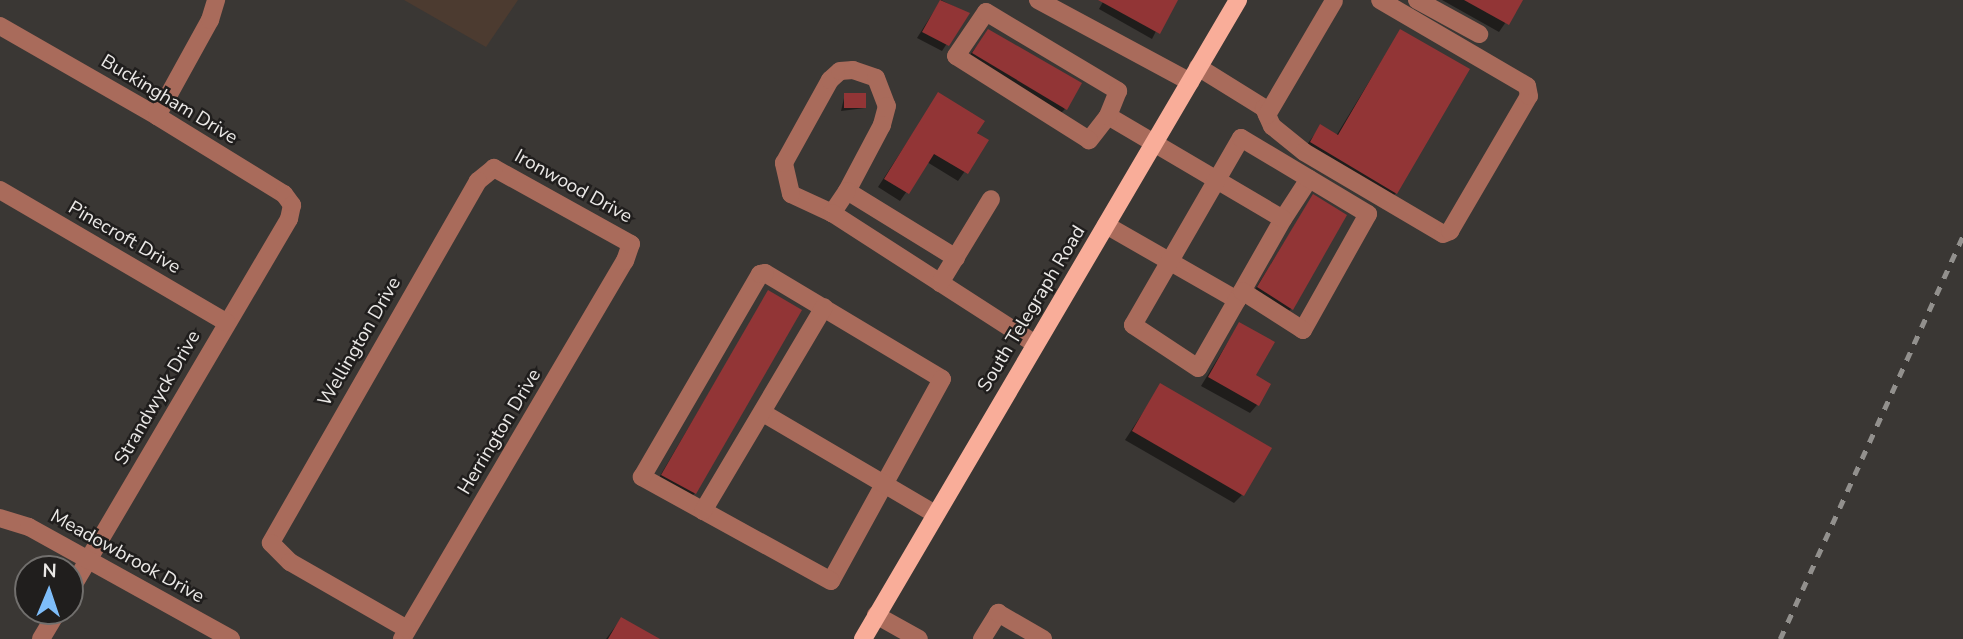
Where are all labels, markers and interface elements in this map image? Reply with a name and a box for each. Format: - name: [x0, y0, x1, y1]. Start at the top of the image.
- street label: Buckingham Drive: [97, 50, 241, 150]
- street label: Ironwood Drive: [510, 145, 636, 229]
- street label: Pinecroft Drive: [64, 197, 184, 279]
- street label: South Telegraph Road: [973, 222, 1091, 396]
- street label: Wellington Drive: [314, 273, 406, 411]
- street label: Strandwyck Drive: [110, 327, 206, 469]
- street label: Herrington Drive: [454, 365, 546, 499]
- street label: Meadowbrook Drive: [46, 505, 208, 609]
- north arrow: [14, 555, 84, 625]
- text: N: [42, 558, 57, 584]

